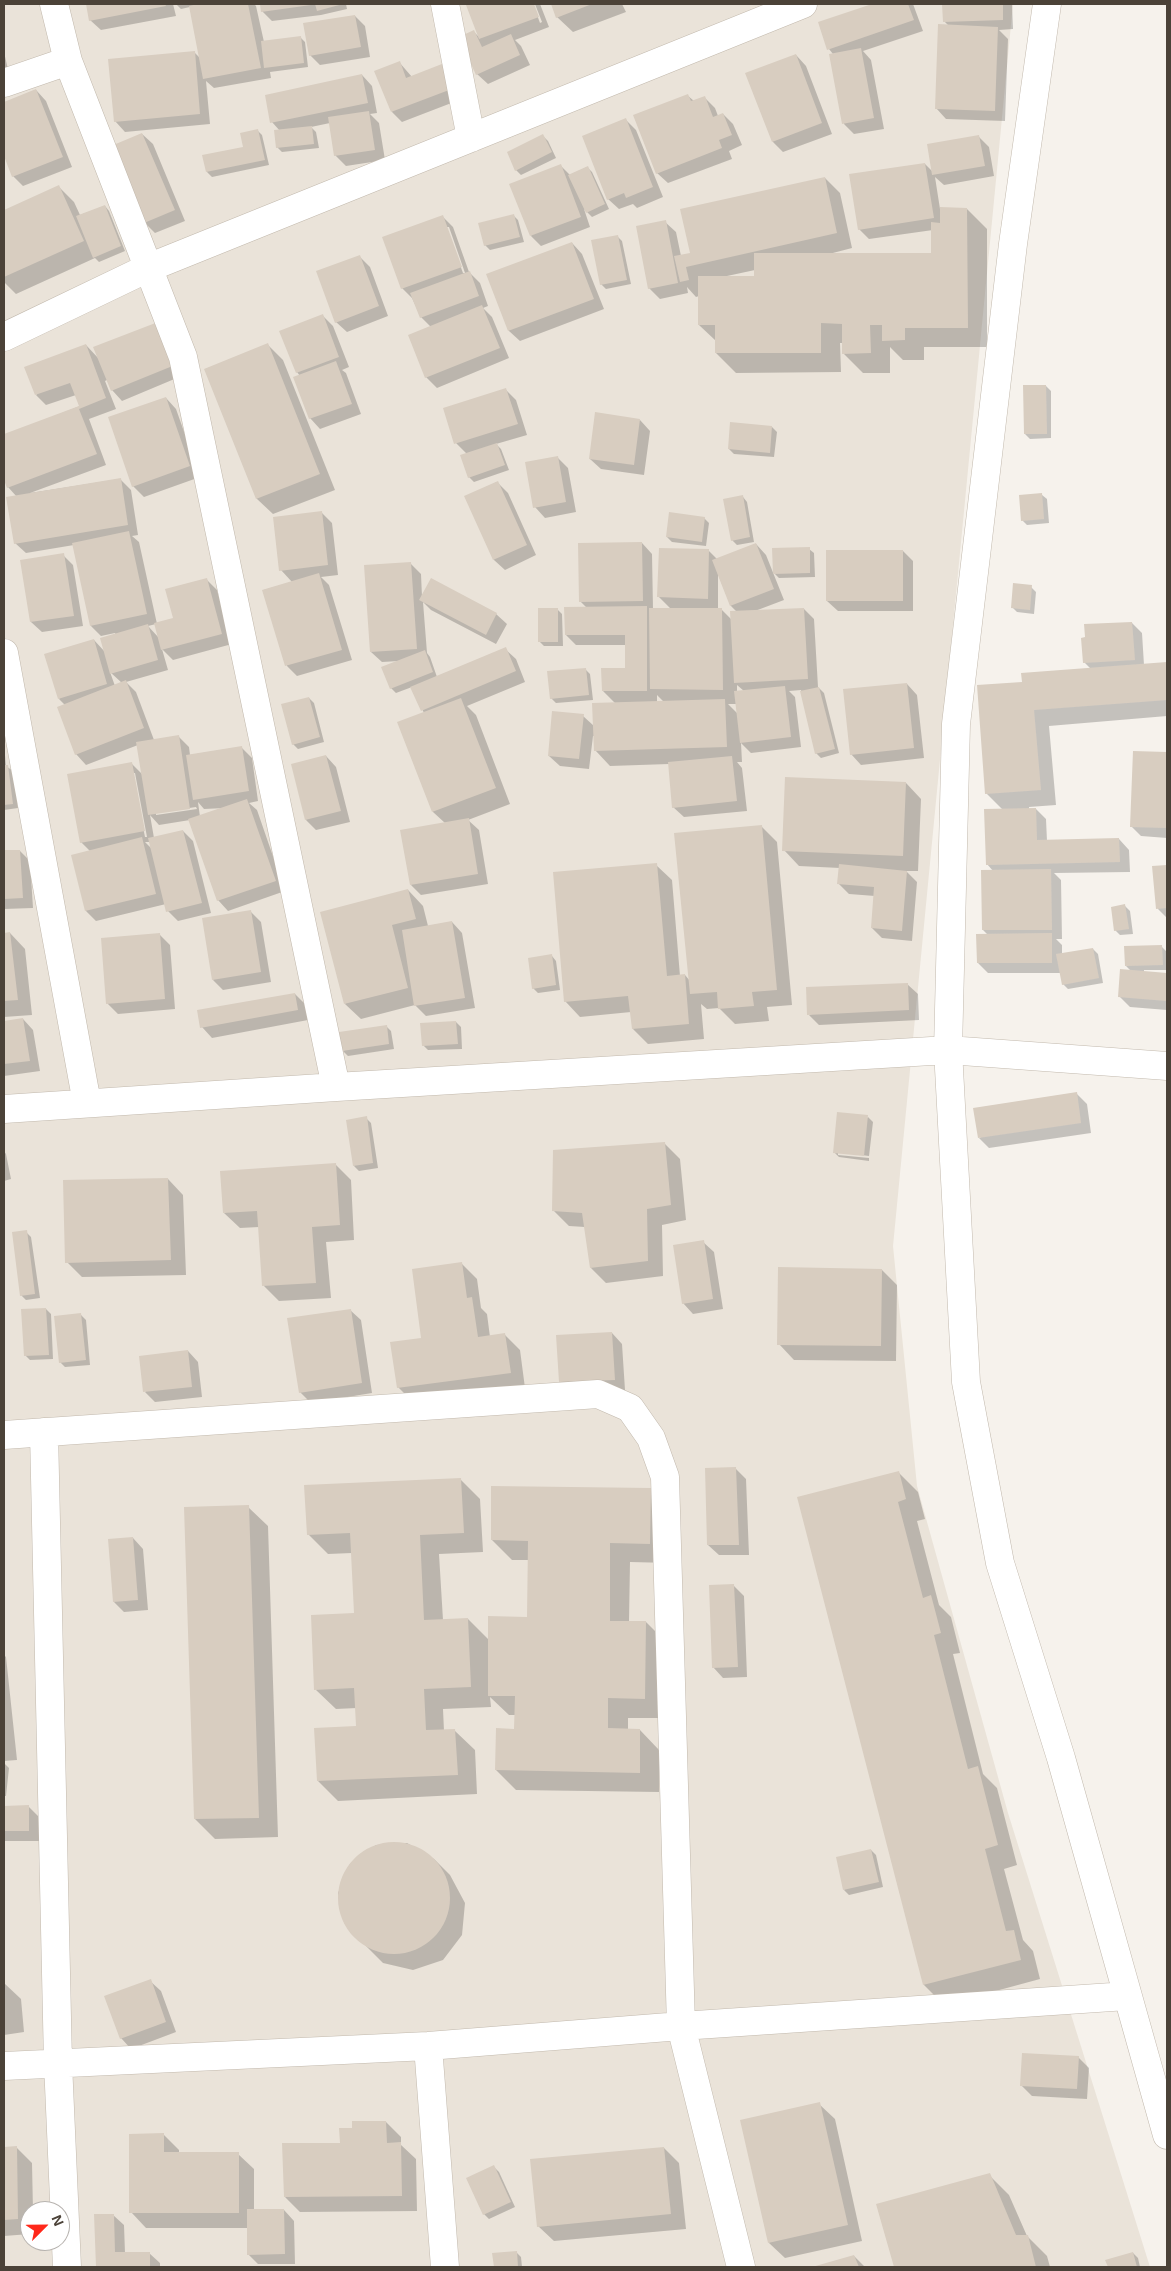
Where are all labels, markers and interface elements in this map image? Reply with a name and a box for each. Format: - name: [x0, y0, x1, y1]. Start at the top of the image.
- north arrow: [20, 2201, 70, 2251]
- text: N: [49, 2213, 67, 2228]

